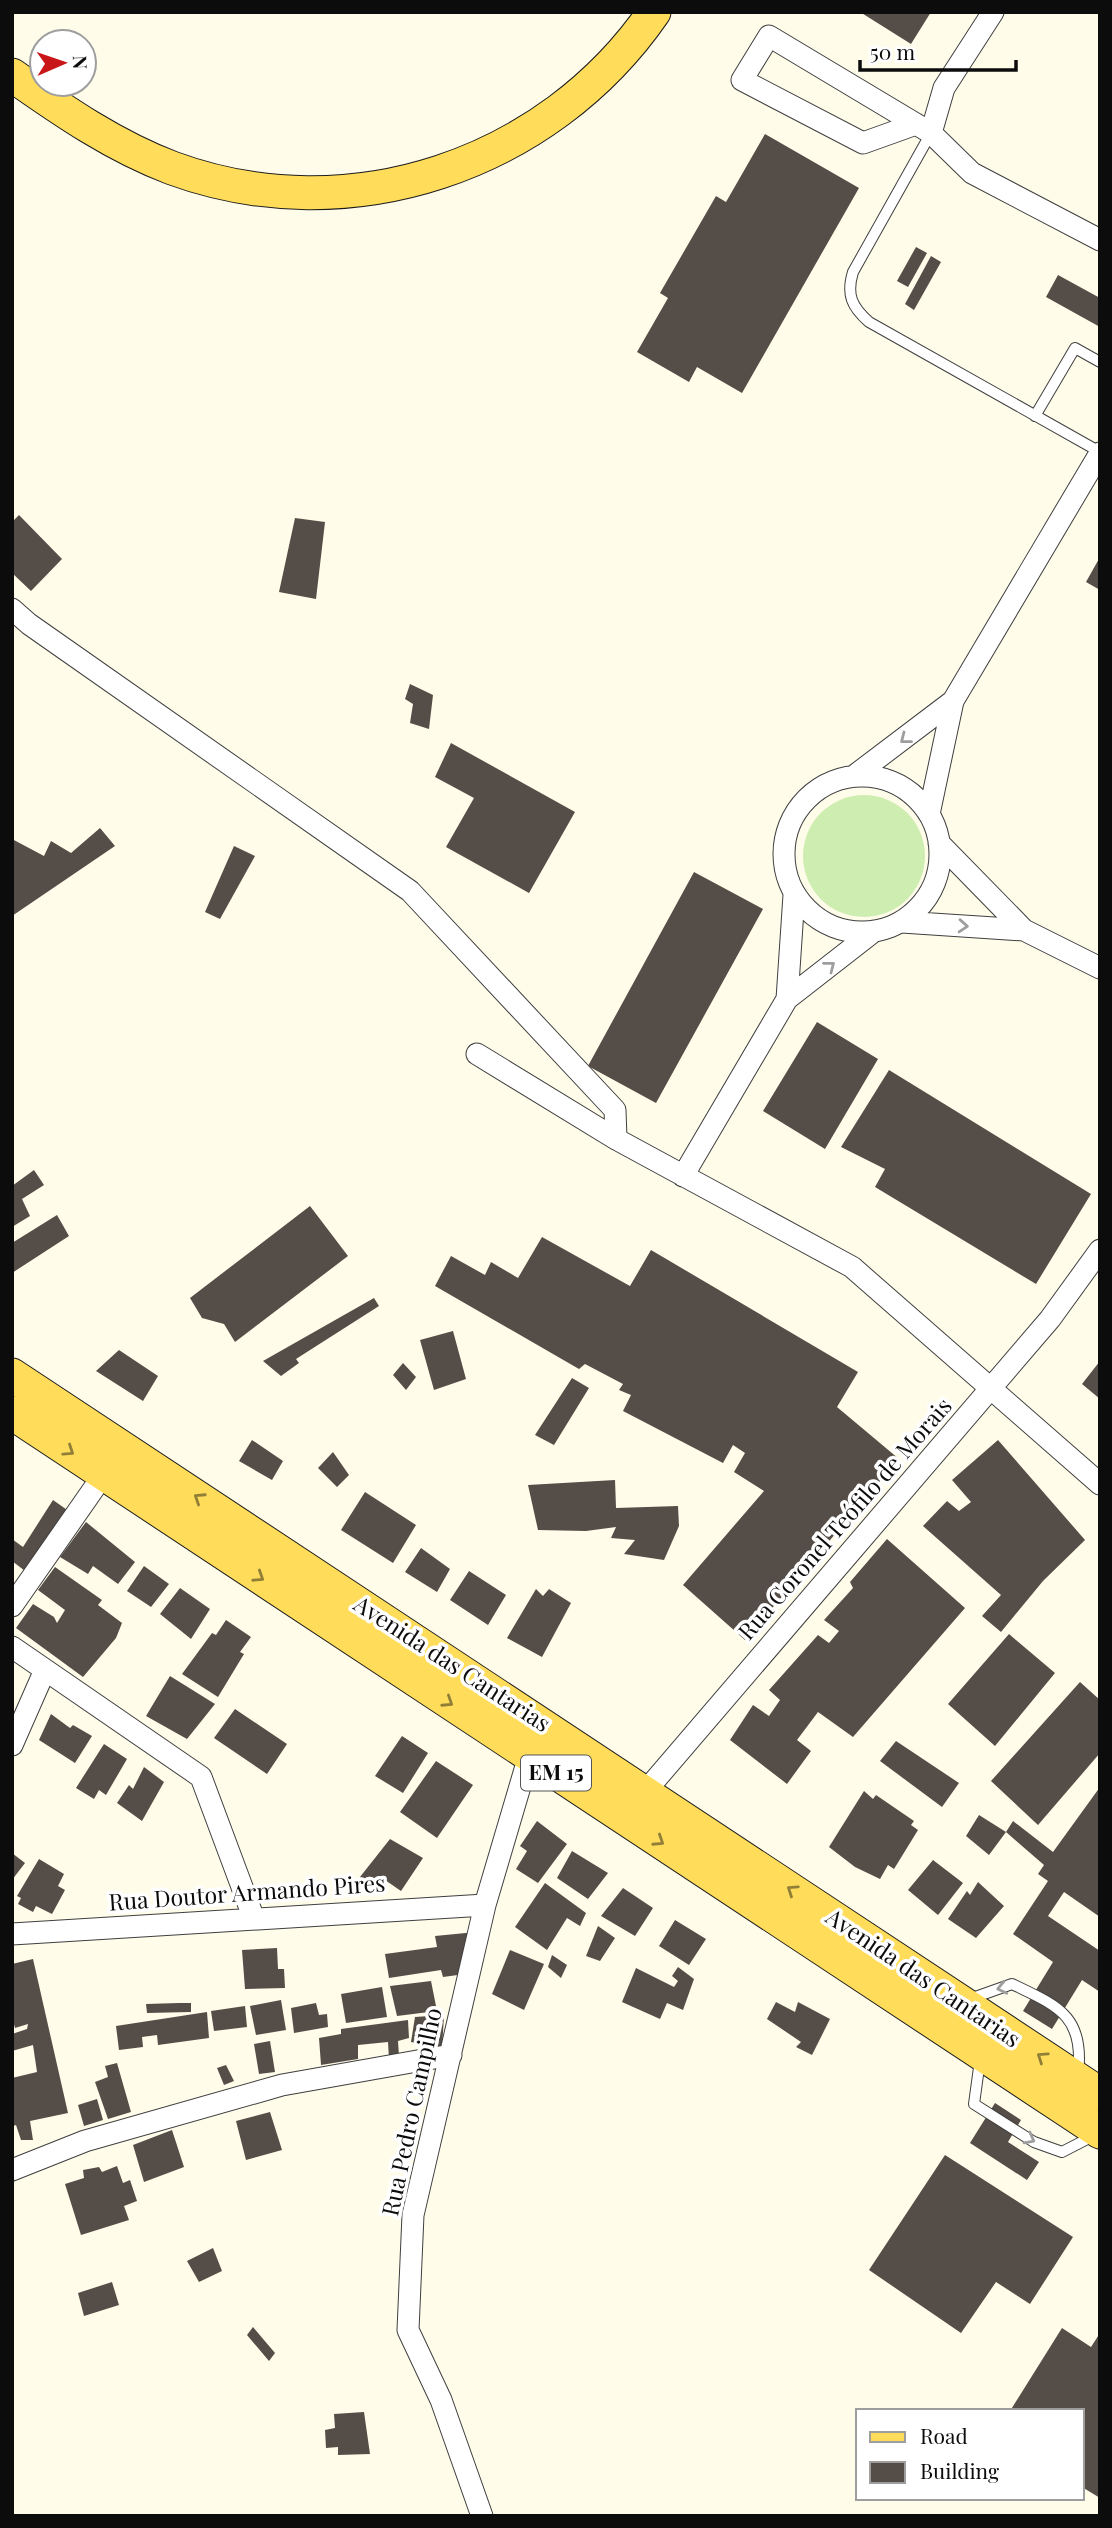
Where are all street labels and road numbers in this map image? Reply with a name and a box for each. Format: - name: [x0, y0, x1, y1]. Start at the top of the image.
- street label: Rua Coronel Teófilo de Morais: [730, 1390, 958, 1646]
- street label: Avenida das Cantarias: [348, 1587, 557, 1738]
- road number: EM 15: [521, 1756, 591, 1790]
- street label: Rua Doutor Armando Pires: [108, 1866, 386, 1917]
- street label: Avenida das Cantarias: [820, 1900, 1027, 2053]
- street label: Rua Pedro Campilho: [373, 2005, 448, 2219]

